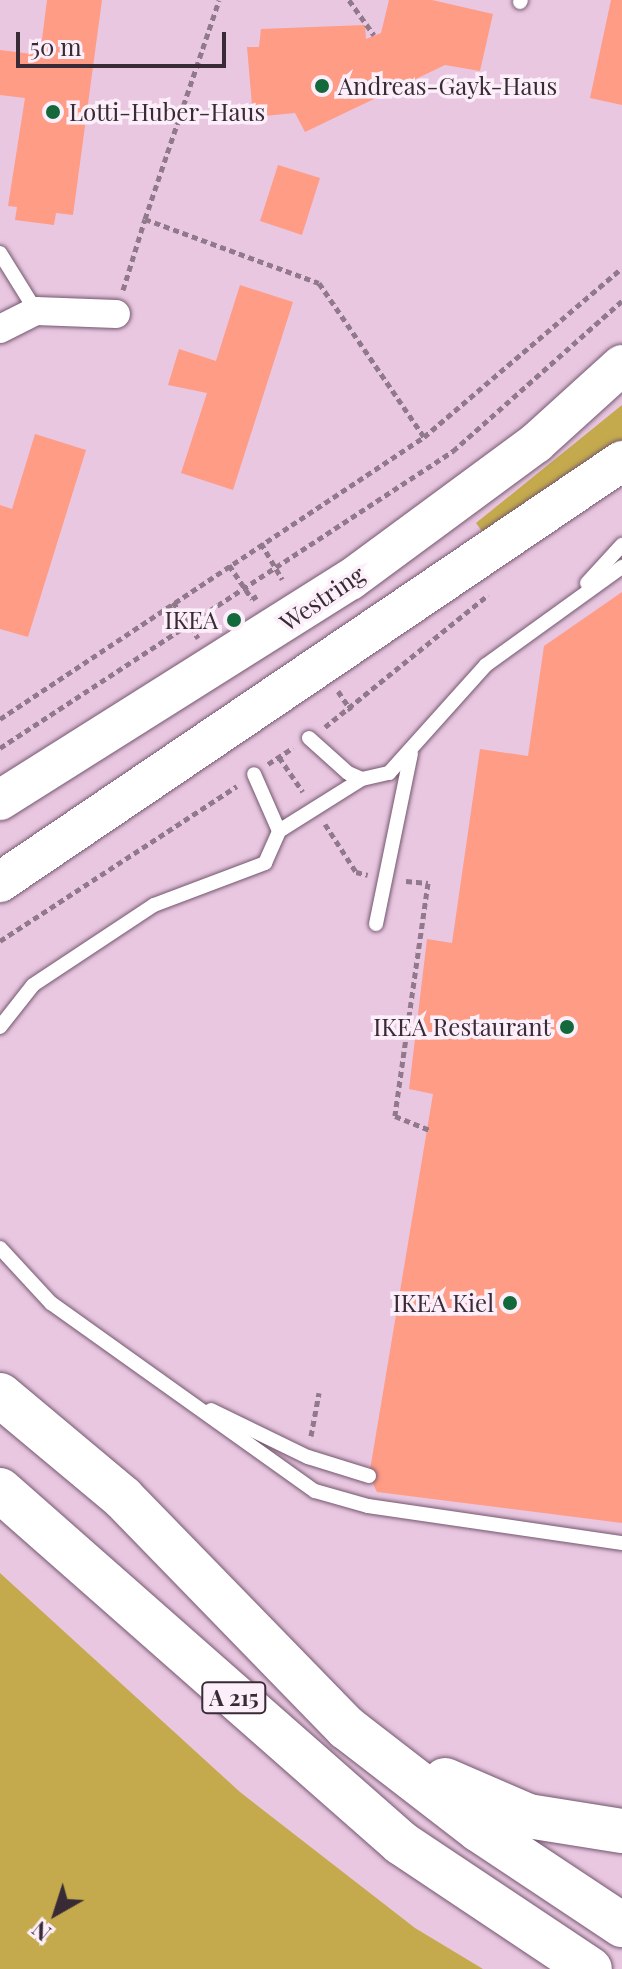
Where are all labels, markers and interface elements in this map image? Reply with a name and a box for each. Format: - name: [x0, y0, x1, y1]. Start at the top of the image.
- scale bar: [20, 16, 230, 66]
- text: 50 m: [30, 30, 82, 62]
- place label: Andreas-Gayk-Haus: [338, 72, 557, 100]
- marker: Andreas-Gayk-Haus: [313, 77, 331, 95]
- place label: Lotti-Huber-Haus: [69, 98, 265, 126]
- marker: Lotti-Huber-Haus: [44, 103, 62, 121]
- street label: Westring: [274, 559, 370, 637]
- place label: IKEA: [164, 606, 218, 634]
- marker: IKEA: [225, 611, 243, 629]
- place label: IKEA Restaurant: [373, 1013, 551, 1041]
- marker: IKEA Restaurant: [558, 1018, 576, 1036]
- place label: IKEA Kiel: [393, 1289, 494, 1317]
- marker: IKEA Kiel: [501, 1294, 519, 1312]
- road number: A 215: [200, 1680, 268, 1716]
- north arrow: [16, 1873, 96, 1953]
- text: N: [25, 1915, 57, 1948]

